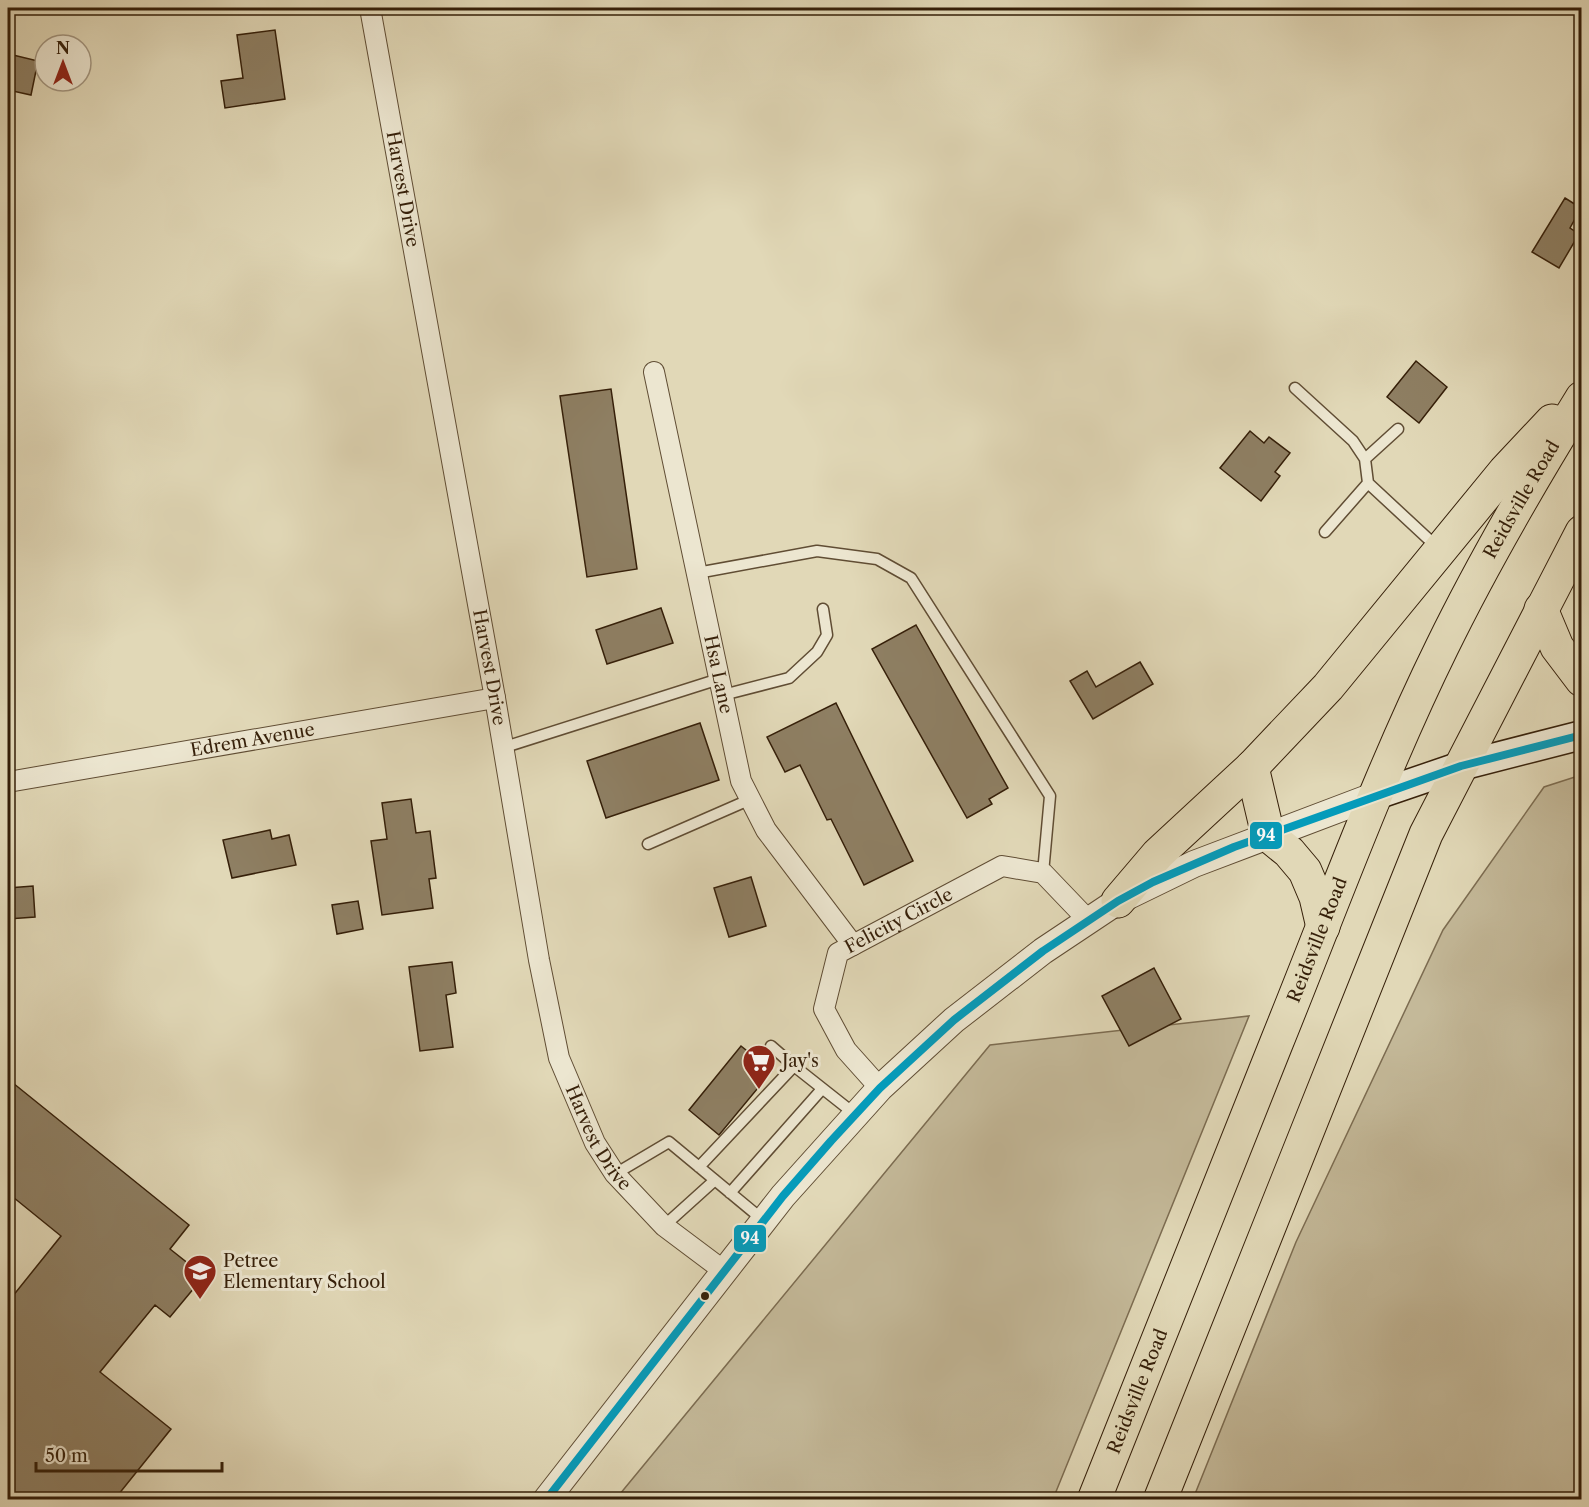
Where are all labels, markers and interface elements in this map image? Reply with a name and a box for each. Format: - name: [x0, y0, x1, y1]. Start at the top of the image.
- north arrow: [33, 33, 93, 93]
- text: N: [56, 38, 70, 58]
- street label: Harvest Drive: [382, 129, 424, 249]
- street label: Reidsville Road: [1479, 437, 1564, 562]
- street label: Harvest Drive: [468, 608, 510, 727]
- street label: Hsa Lane: [699, 633, 737, 716]
- street label: Edrem Avenue: [189, 718, 316, 761]
- line badge: 94: [1249, 821, 1283, 850]
- text: 94: [1256, 825, 1276, 845]
- street label: Reidsville Road: [1283, 874, 1352, 1006]
- street label: Felicity Circle: [841, 883, 957, 958]
- supermarket icon: Jay's: [741, 1043, 777, 1090]
- place label: Jay's: [779, 1050, 819, 1072]
- street label: Harvest Drive: [561, 1082, 636, 1195]
- line badge: 94: [733, 1224, 767, 1253]
- text: 94: [740, 1228, 760, 1248]
- place label: Petree Elementary School: [223, 1250, 386, 1293]
- school or university icon: Petree Elementary School: [182, 1253, 218, 1300]
- unlabelled marker: [699, 1290, 711, 1302]
- street label: Reidsville Road: [1103, 1326, 1172, 1457]
- scale bar: [36, 1435, 222, 1473]
- text: 50 m: [45, 1445, 88, 1467]

